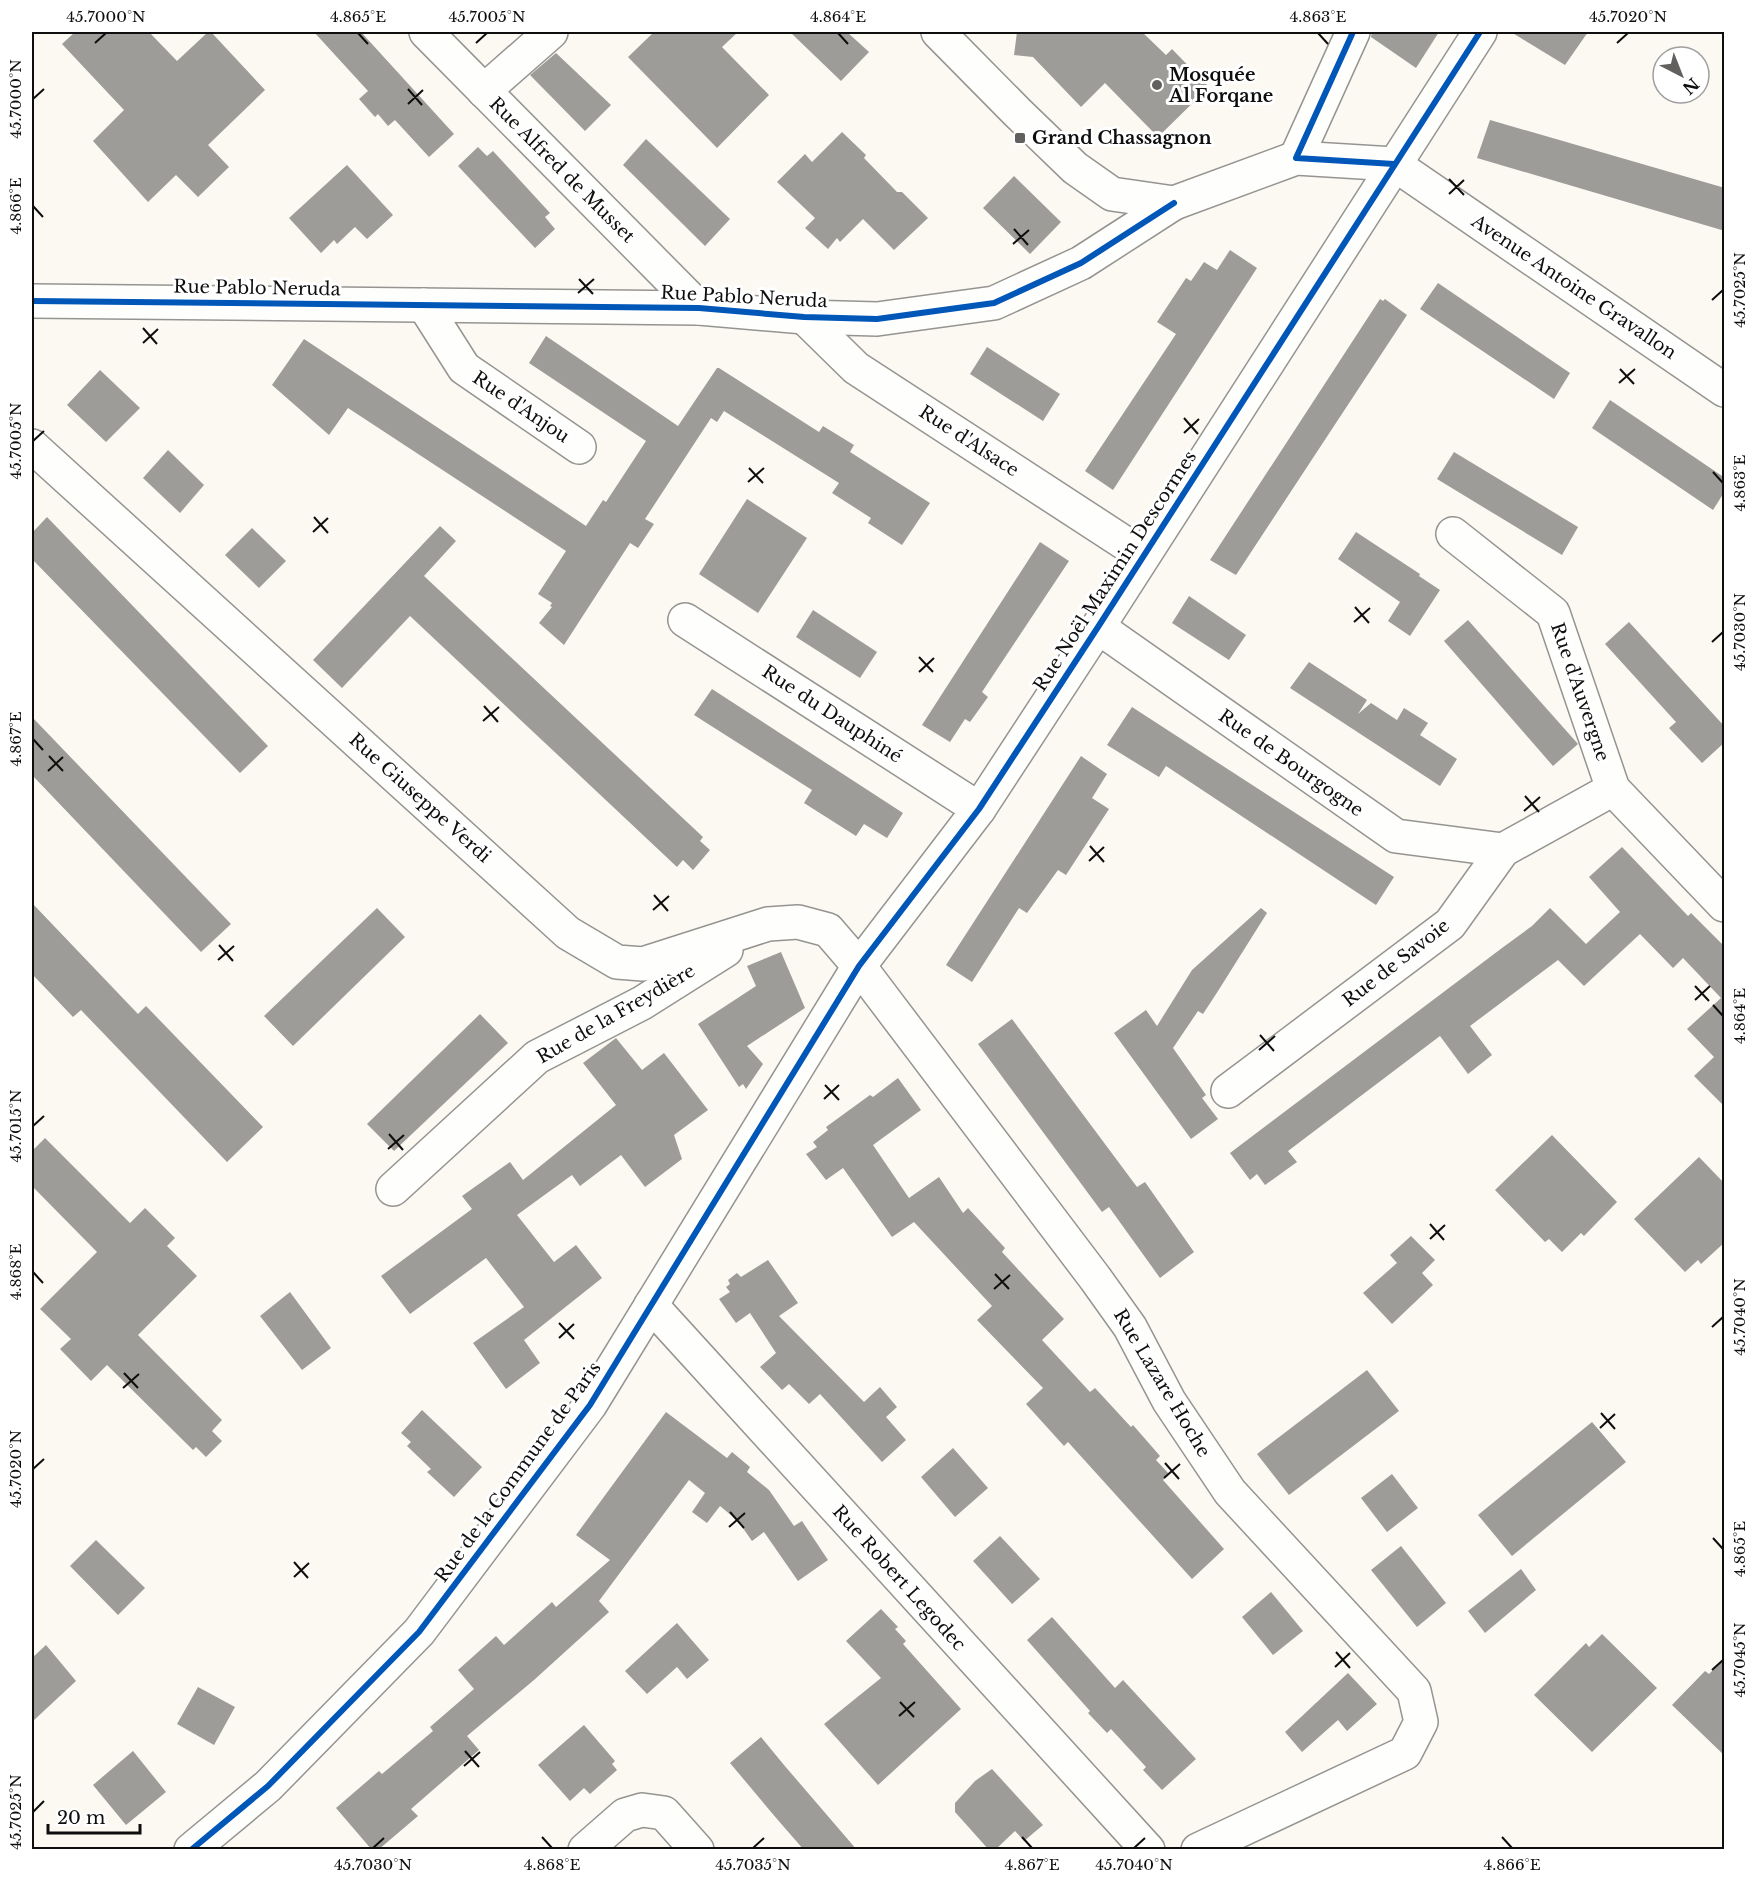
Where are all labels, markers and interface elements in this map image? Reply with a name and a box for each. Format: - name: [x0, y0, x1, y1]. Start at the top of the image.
- text: 45.7000°N: [66, 7, 146, 26]
- text: 4.865°E: [330, 7, 386, 26]
- text: 45.7005°N: [448, 7, 526, 26]
- text: 4.864°E: [810, 7, 866, 26]
- text: 4.863°E: [1290, 7, 1347, 26]
- text: 45.7020°N: [1589, 7, 1667, 26]
- north arrow: [1651, 45, 1711, 105]
- text: 45.7000°N: [6, 59, 25, 139]
- place label: Mosquée Al Forqane: [1168, 64, 1273, 107]
- text: N: [1679, 74, 1703, 99]
- marker: Mosquée Al Forqane: [1150, 78, 1164, 92]
- street label: Rue Alfred de Musset: [485, 93, 639, 247]
- place label: Grand Chassagnon: [1032, 127, 1212, 149]
- marker: Grand Chassagnon: [1013, 131, 1027, 145]
- text: 4.866°E: [6, 177, 25, 235]
- street label: Avenue Antoine Gravallon: [1467, 210, 1681, 364]
- text: 45.7025°N: [1730, 252, 1749, 328]
- street label: Rue Pablo Neruda: [173, 276, 341, 300]
- street label: Rue Pablo Neruda: [660, 282, 828, 312]
- street label: Rue d'Anjou: [468, 367, 574, 447]
- street label: Rue d'Alsace: [915, 401, 1023, 481]
- text: 45.7005°N: [6, 402, 25, 480]
- street label: Rue Noël Maximin Descormes: [1029, 447, 1201, 695]
- text: 4.863°E: [1730, 454, 1749, 511]
- text: 45.7030°N: [1730, 593, 1749, 671]
- street label: Rue d'Auvergne: [1546, 620, 1614, 764]
- street label: Rue du Dauphiné: [758, 661, 906, 767]
- street label: Rue de Bourgogne: [1214, 705, 1368, 821]
- text: 4.867°E: [6, 711, 25, 767]
- street label: Rue Giuseppe Verdi: [345, 729, 495, 867]
- street label: Rue de Savoie: [1338, 915, 1454, 1011]
- street label: Rue de la Freydière: [533, 960, 699, 1068]
- text: 4.864°E: [1730, 988, 1749, 1044]
- text: 45.7015°N: [6, 1089, 25, 1163]
- text: 4.868°E: [6, 1244, 25, 1300]
- text: 45.7040°N: [1730, 1278, 1749, 1356]
- street label: Rue Lazare Hoche: [1109, 1305, 1215, 1461]
- street label: Rue de la Commune de Paris: [430, 1357, 606, 1587]
- text: 45.7020°N: [6, 1430, 25, 1508]
- street label: Rue Robert Legodec: [828, 1501, 970, 1656]
- text: 4.865°E: [1730, 1521, 1749, 1577]
- text: 45.7045°N: [1730, 1622, 1749, 1698]
- text: 45.7025°N: [6, 1774, 25, 1850]
- scale bar: [48, 1797, 140, 1835]
- text: 20 m: [57, 1807, 105, 1829]
- text: 45.7030°N: [334, 1855, 412, 1874]
- text: 4.868°E: [524, 1855, 580, 1874]
- text: 45.7035°N: [715, 1855, 791, 1874]
- text: 4.867°E: [1004, 1855, 1060, 1874]
- text: 45.7040°N: [1095, 1855, 1173, 1874]
- text: 4.866°E: [1483, 1855, 1541, 1874]

